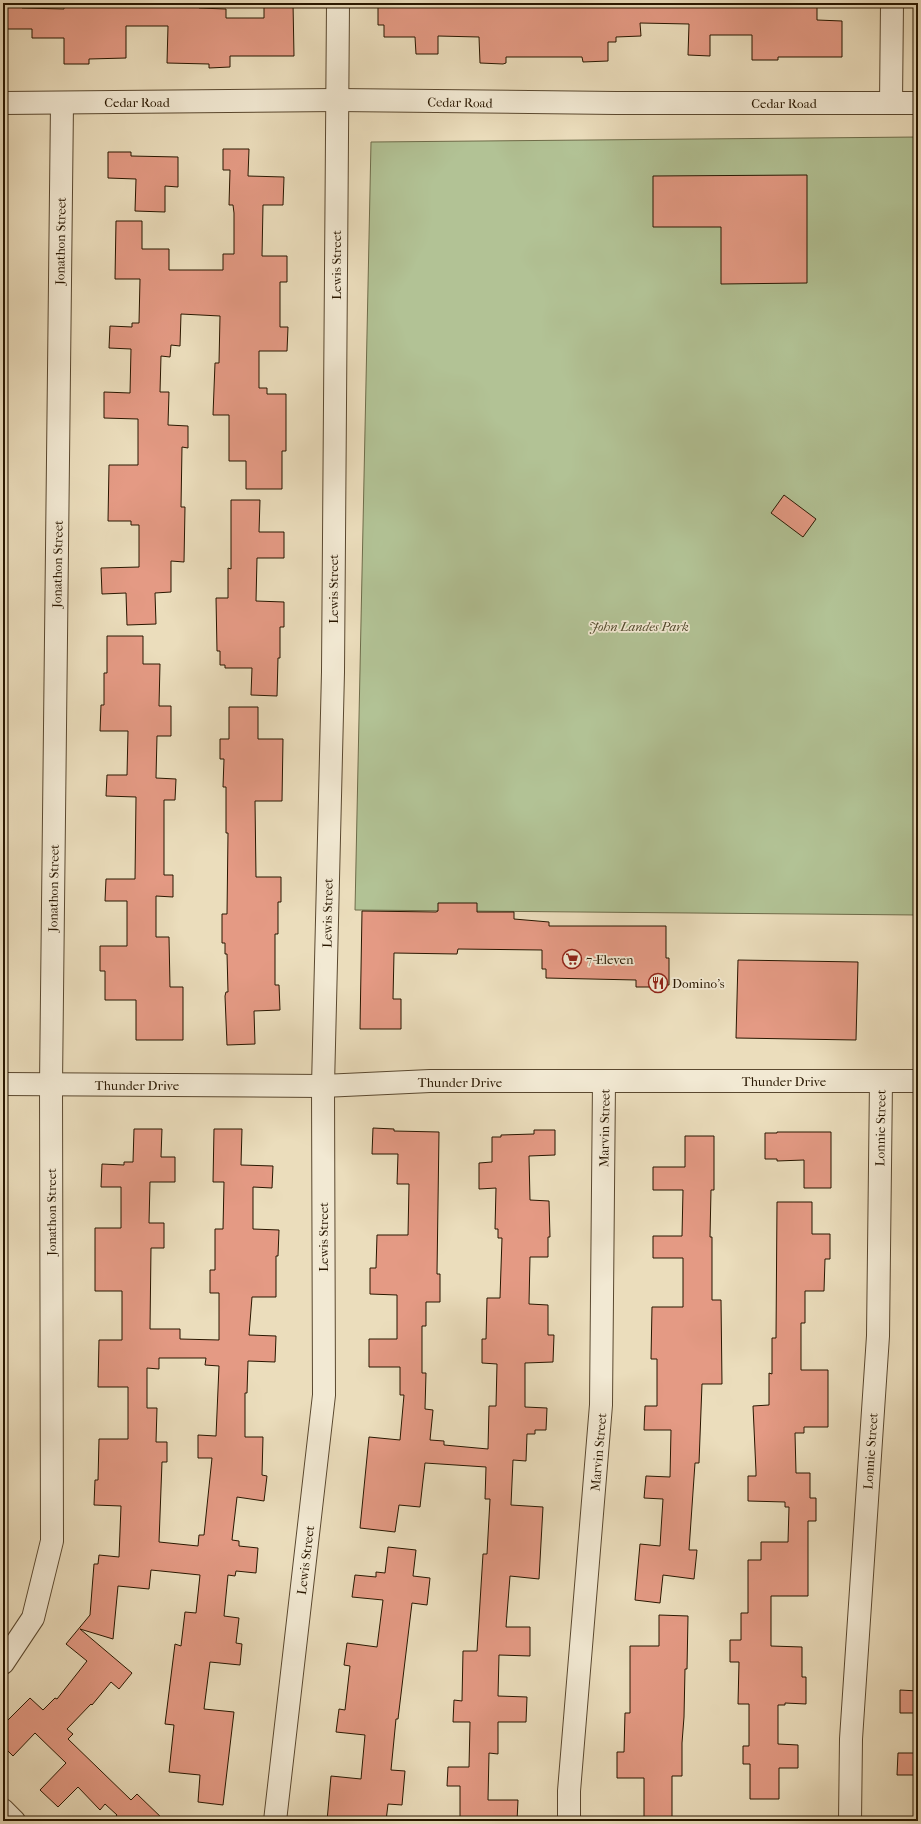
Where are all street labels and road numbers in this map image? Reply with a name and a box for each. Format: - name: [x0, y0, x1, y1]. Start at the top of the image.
- street label: Cedar Road: [427, 94, 494, 111]
- street label: Cedar Road: [104, 95, 171, 110]
- street label: Cedar Road: [751, 96, 818, 111]
- street label: Jonathon Street: [52, 197, 69, 286]
- street label: Lewis Street: [329, 230, 344, 300]
- street label: Jonathon Street: [49, 520, 66, 609]
- street label: Lewis Street: [326, 554, 341, 624]
- street label: Jonathon Street: [45, 844, 62, 933]
- street label: Lewis Street: [319, 878, 336, 948]
- street label: Thunder Drive: [742, 1074, 827, 1089]
- street label: Thunder Drive: [418, 1075, 503, 1090]
- street label: Thunder Drive: [95, 1078, 180, 1093]
- street label: Marvin Street: [596, 1088, 613, 1167]
- street label: Lonnie Street: [872, 1089, 889, 1167]
- street label: Jonathon Street: [44, 1168, 59, 1257]
- street label: Lewis Street: [316, 1202, 331, 1272]
- street label: Marvin Street: [588, 1412, 609, 1492]
- street label: Lonnie Street: [860, 1412, 881, 1490]
- street label: Lewis Street: [294, 1524, 317, 1596]

